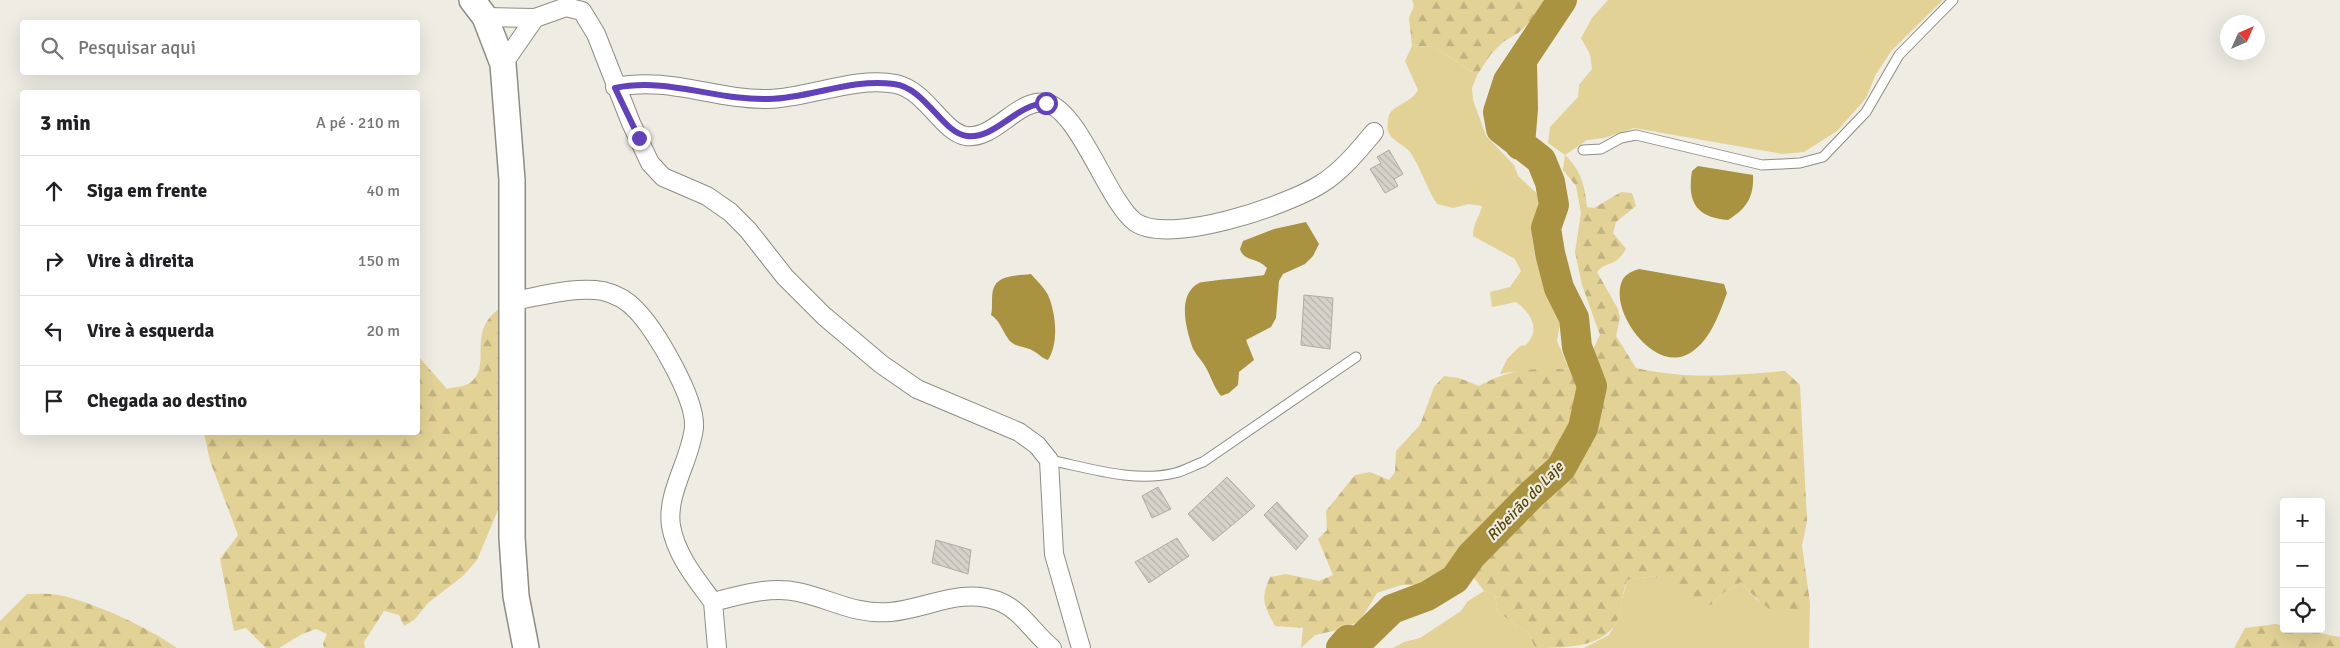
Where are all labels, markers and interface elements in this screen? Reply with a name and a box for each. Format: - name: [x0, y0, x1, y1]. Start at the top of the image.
- north arrow: [2220, 15, 2265, 60]
- search box: [20, 20, 420, 75]
- icon: search: [38, 34, 66, 62]
- text: Pesquisar aqui: [78, 36, 196, 60]
- route start: [1035, 92, 1058, 115]
- text: 3 min: [40, 110, 91, 136]
- text: A pé · 210 m: [316, 113, 400, 133]
- route end: [628, 127, 651, 150]
- icon: ahead: [40, 177, 68, 205]
- text: Siga em frente: [87, 179, 207, 203]
- text: 40 m: [366, 181, 400, 201]
- icon: right: [40, 247, 68, 275]
- text: Vire à direita: [87, 249, 194, 273]
- text: 150 m: [358, 251, 400, 271]
- icon: left: [40, 317, 68, 345]
- text: Vire à esquerda: [87, 319, 214, 343]
- text: 20 m: [366, 321, 400, 341]
- icon: arrive: [40, 387, 68, 415]
- text: Chegada ao destino: [87, 389, 247, 413]
- water label: Ribeirão do Laje: [1483, 457, 1568, 544]
- map controls: [2280, 498, 2325, 633]
- button: +: [2280, 498, 2325, 543]
- button: −: [2280, 543, 2325, 588]
- button: locate: [2280, 588, 2325, 633]

